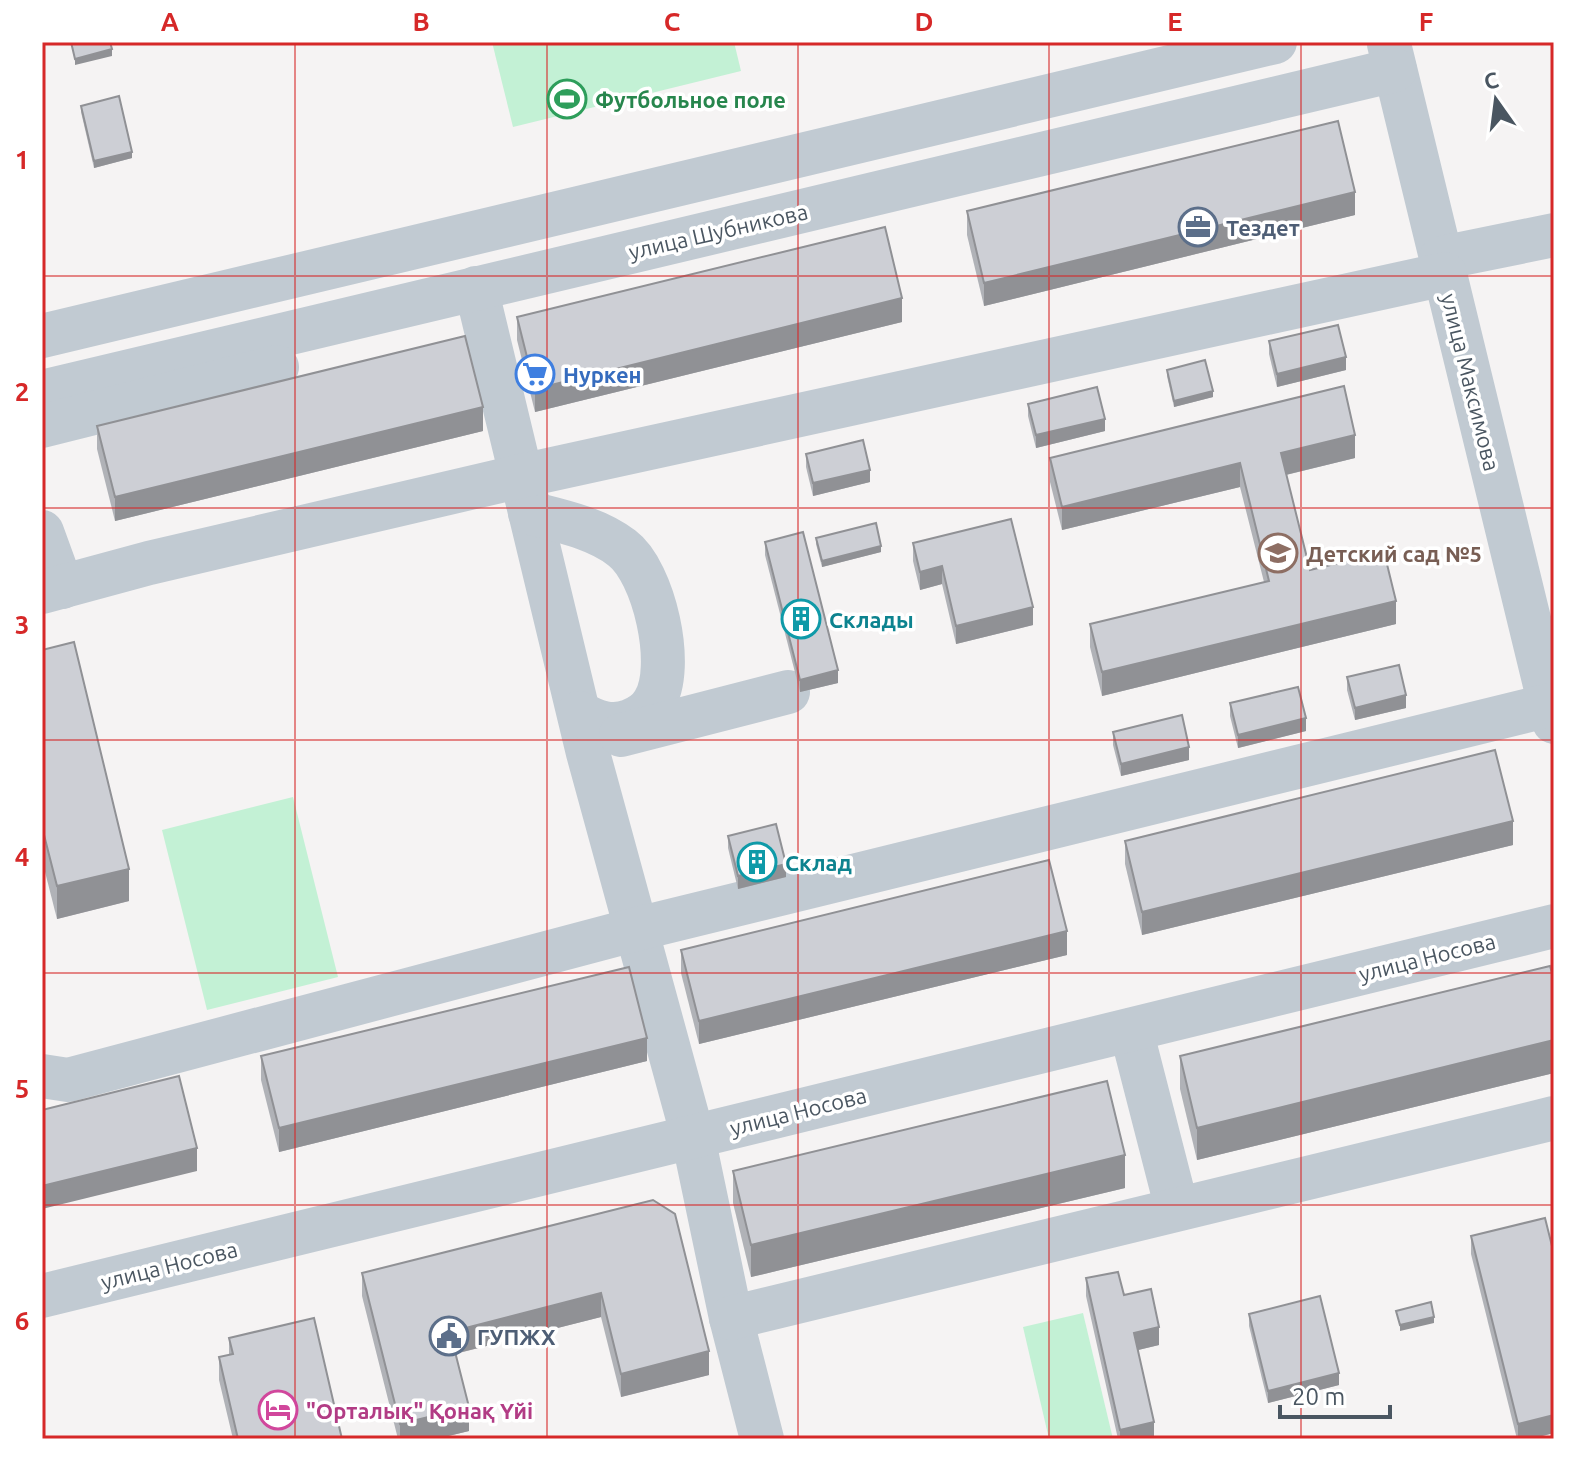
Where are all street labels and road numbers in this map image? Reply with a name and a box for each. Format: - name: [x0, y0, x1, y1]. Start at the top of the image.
- street label: улица Шубникова: [626, 198, 810, 264]
- street label: улица Максимова: [1437, 291, 1505, 473]
- street label: улица Носова: [1356, 928, 1498, 986]
- street label: улица Носова: [727, 1082, 869, 1140]
- street label: улица Носова: [98, 1236, 240, 1294]

